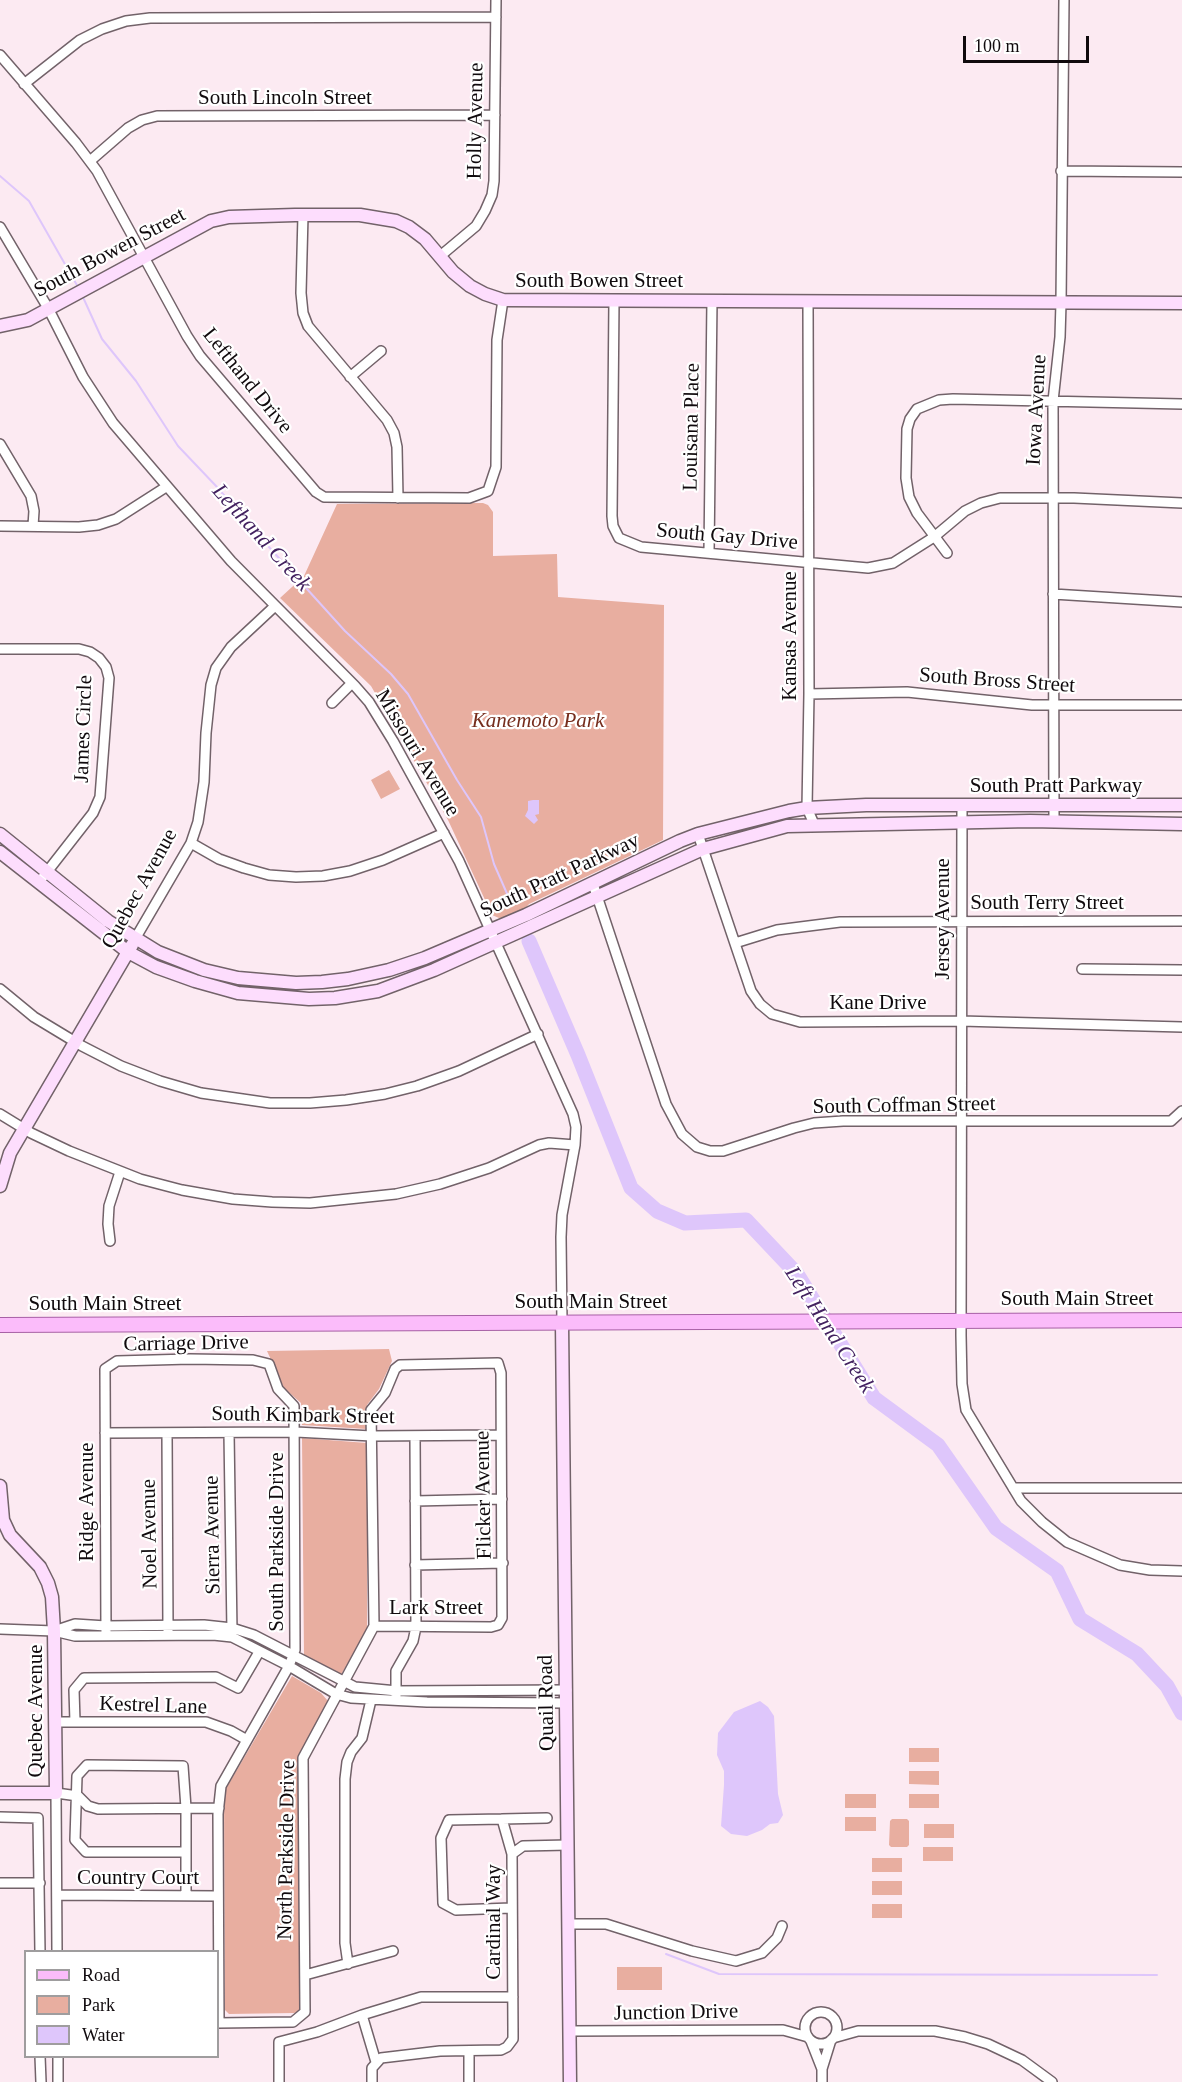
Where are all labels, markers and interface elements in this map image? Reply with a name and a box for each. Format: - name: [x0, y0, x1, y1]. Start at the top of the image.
- scale bar: [966, 24, 1092, 62]
- text: 100 m: [974, 36, 1020, 56]
- street label: Holly Avenue: [462, 62, 490, 180]
- street label: South Lincoln Street: [198, 85, 372, 111]
- street label: South Bowen Street: [30, 202, 190, 304]
- street label: South Bowen Street: [515, 268, 683, 294]
- street label: Lefthand Drive: [197, 323, 297, 439]
- street label: Iowa Avenue: [1022, 354, 1052, 466]
- street label: Louisana Place: [678, 363, 706, 491]
- water label: Lefthand Creek: [206, 479, 316, 597]
- street label: South Gay Drive: [655, 518, 799, 556]
- street label: Kansas Avenue: [777, 571, 803, 701]
- street label: South Bross Street: [918, 663, 1076, 699]
- street label: James Circle: [70, 675, 98, 783]
- street label: Missouri Avenue: [369, 685, 465, 821]
- park label: Kanemoto Park: [472, 708, 604, 734]
- street label: South Pratt Parkway: [970, 773, 1142, 799]
- street label: Quebec Avenue: [97, 825, 183, 953]
- street label: South Pratt Parkway: [476, 828, 644, 924]
- street label: Jersey Avenue: [930, 858, 956, 980]
- street label: South Terry Street: [970, 890, 1124, 916]
- street label: Kane Drive: [829, 990, 927, 1016]
- street label: South Coffman Street: [812, 1092, 996, 1120]
- water label: Left Hand Creek: [778, 1262, 880, 1398]
- street label: South Main Street: [1001, 1286, 1153, 1312]
- street label: South Main Street: [515, 1289, 667, 1315]
- street label: South Main Street: [29, 1291, 181, 1317]
- street label: Carriage Drive: [123, 1330, 249, 1358]
- street label: South Kimbark Street: [211, 1402, 395, 1430]
- street label: Flicker Avenue: [470, 1431, 498, 1559]
- street label: Ridge Avenue: [74, 1442, 100, 1562]
- street label: South Parkside Drive: [264, 1452, 290, 1632]
- street label: Sierra Avenue: [199, 1475, 227, 1595]
- street label: Noel Avenue: [136, 1479, 164, 1589]
- street label: Lark Street: [389, 1595, 483, 1621]
- street label: Quebec Avenue: [23, 1644, 49, 1778]
- street label: Quail Road: [534, 1655, 560, 1751]
- street label: Kestrel Lane: [99, 1692, 207, 1720]
- street label: North Parkside Drive: [273, 1760, 301, 1940]
- street label: Cardinal Way: [481, 1864, 507, 1980]
- street label: Country Court: [77, 1865, 199, 1891]
- legend: [24, 1950, 219, 2058]
- text: Road: [82, 1965, 120, 1985]
- text: Park: [82, 1995, 115, 2015]
- street label: Junction Drive: [614, 1999, 738, 2027]
- text: Water: [82, 2025, 125, 2045]

